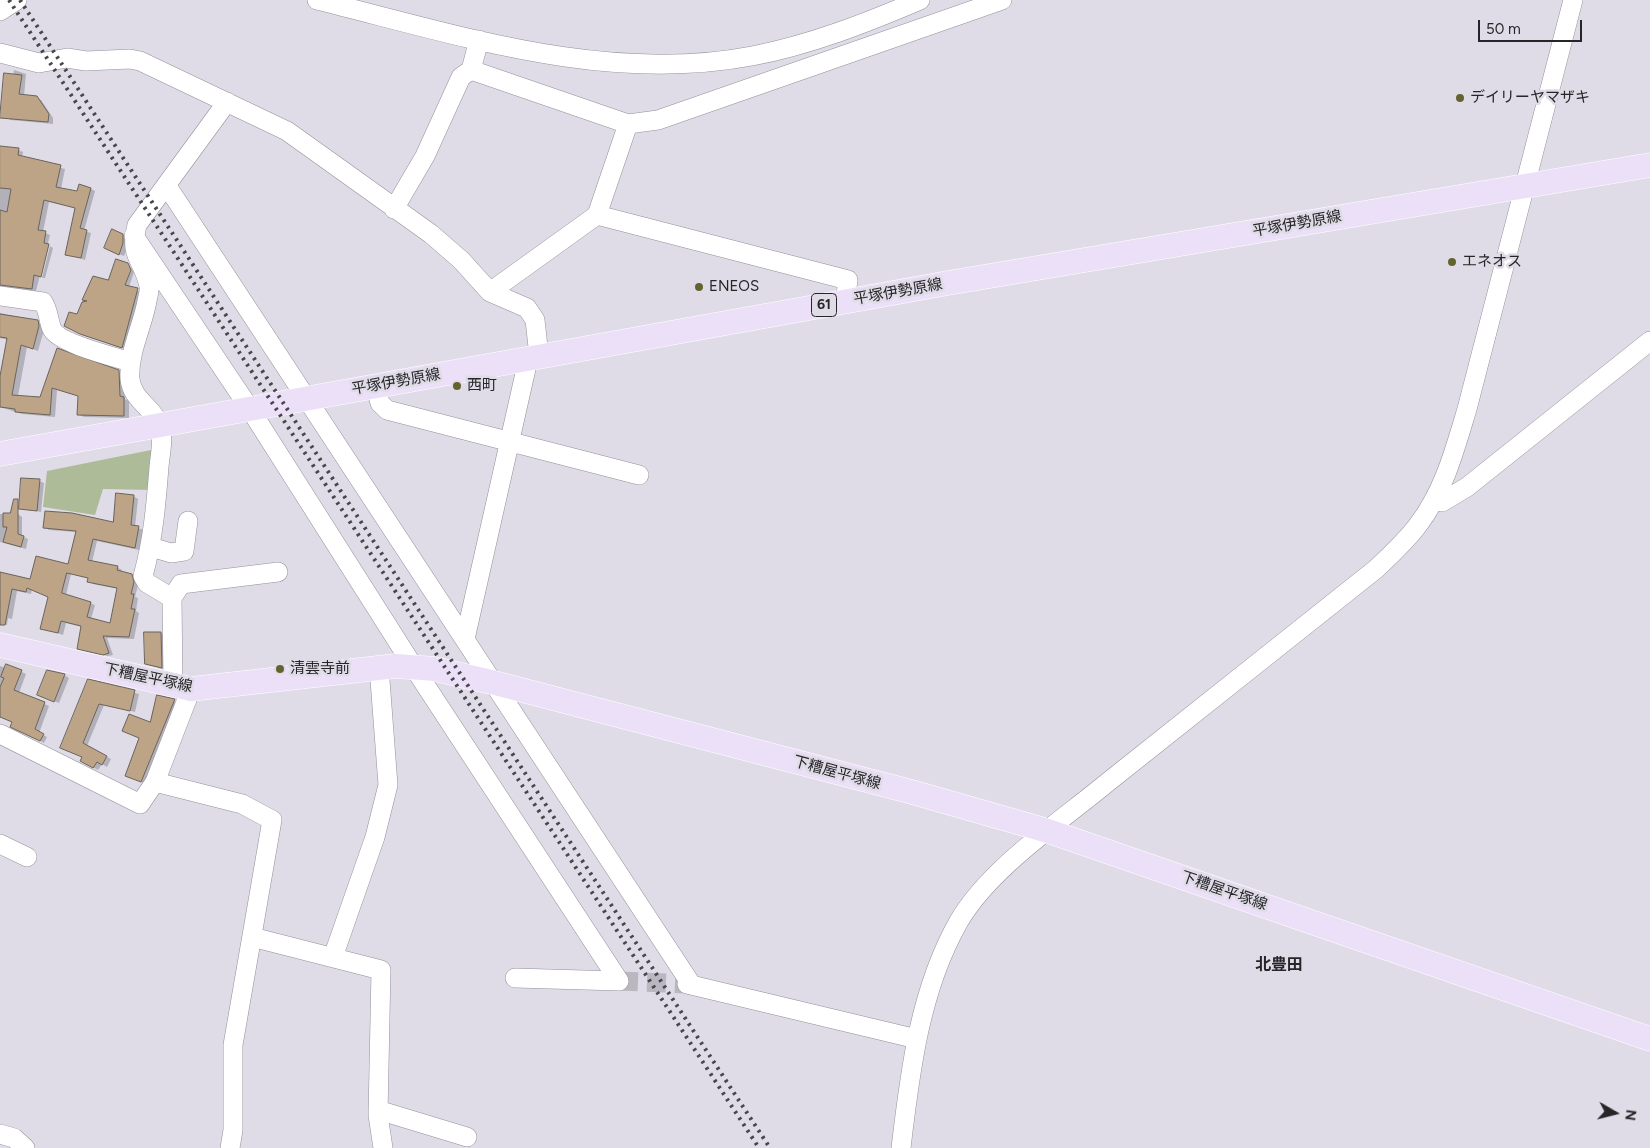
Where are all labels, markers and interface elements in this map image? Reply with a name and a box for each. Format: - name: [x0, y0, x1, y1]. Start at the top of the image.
- scale bar: [1480, 10, 1584, 42]
- text: 50 m: [1486, 20, 1521, 38]
- place label: デイリーヤマザキ: [1470, 89, 1590, 107]
- marker: デイリーヤマザキ: [1454, 92, 1466, 104]
- street label: 平塚伊勢原線: [1251, 207, 1343, 241]
- place label: エネオス: [1462, 253, 1522, 271]
- marker: エネオス: [1446, 256, 1458, 268]
- street label: 平塚伊勢原線: [852, 275, 944, 309]
- place label: ENEOS: [709, 278, 759, 296]
- marker: ENEOS: [693, 281, 705, 293]
- road number: 61: [812, 294, 836, 316]
- street label: 平塚伊勢原線: [350, 365, 442, 399]
- place label: 西町: [467, 377, 497, 395]
- marker: 西町: [451, 380, 463, 392]
- street label: 下糟屋平塚線: [102, 660, 194, 696]
- place label: 清雲寺前: [290, 660, 350, 678]
- marker: 清雲寺前: [274, 663, 286, 675]
- street label: 下糟屋平塚線: [791, 753, 883, 793]
- street label: 下糟屋平塚線: [1179, 868, 1269, 914]
- district label: 北豊田: [1255, 955, 1303, 975]
- north arrow: [1590, 1088, 1640, 1138]
- text: N: [1621, 1109, 1640, 1122]

